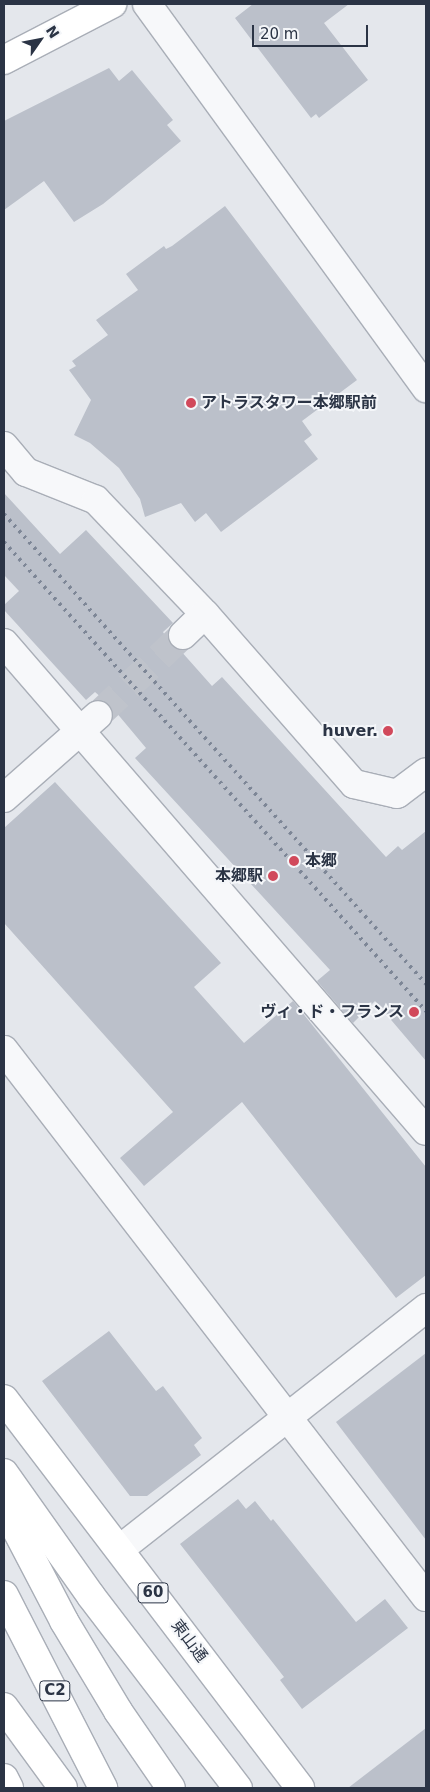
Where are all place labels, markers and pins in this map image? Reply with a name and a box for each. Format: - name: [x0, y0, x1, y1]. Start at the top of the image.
- place label: アトラスタワー本郷駅前: [201, 393, 377, 413]
- marker: アトラスタワー本郷駅前: [185, 397, 197, 409]
- place label: huver.: [322, 721, 378, 741]
- marker: huver.: [382, 725, 394, 737]
- place label: 本郷: [305, 851, 337, 871]
- marker: 本郷: [287, 854, 301, 868]
- place label: 本郷駅: [215, 866, 263, 886]
- marker: 本郷駅: [267, 870, 279, 882]
- place label: ヴィ・ド・フランス: [260, 1002, 404, 1022]
- marker: ヴィ・ド・フランス: [408, 1006, 420, 1018]

